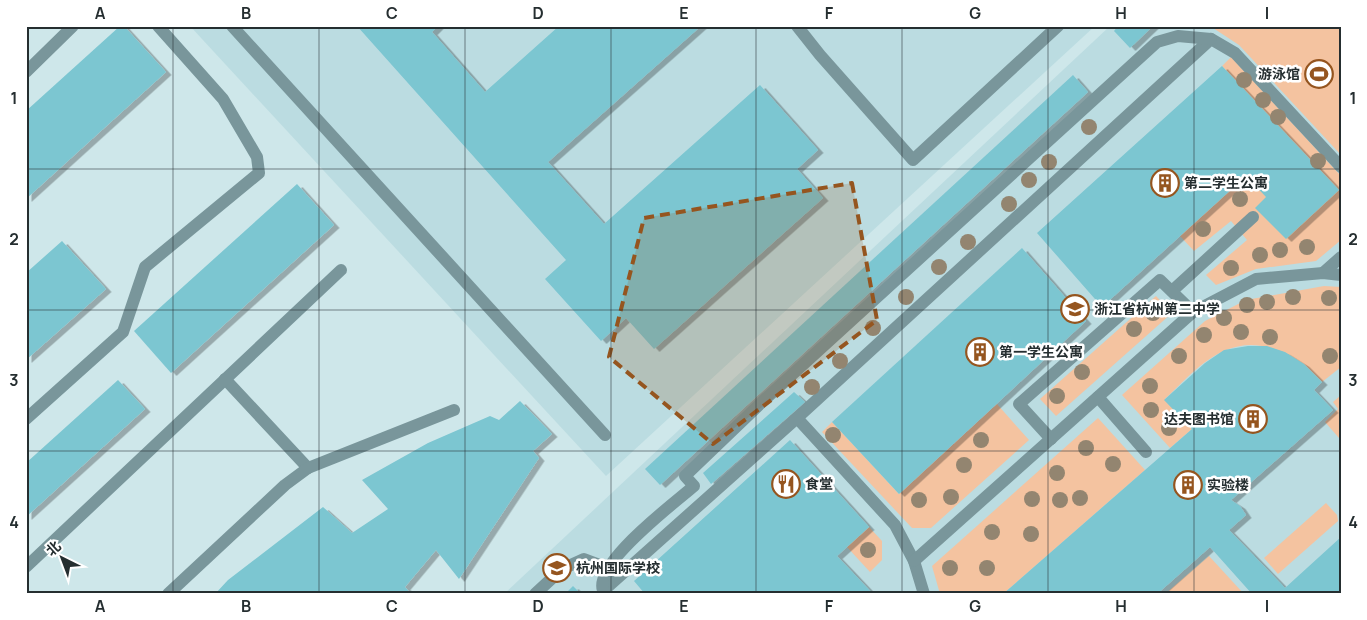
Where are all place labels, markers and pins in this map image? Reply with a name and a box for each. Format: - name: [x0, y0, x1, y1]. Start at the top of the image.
- sports icon: 游泳馆: [1304, 59, 1334, 89]
- place label: 游泳馆: [1258, 64, 1300, 83]
- building icon: 第二学生公寓: [1150, 168, 1180, 198]
- place label: 第二学生公寓: [1184, 173, 1268, 192]
- school or university icon: 浙江省杭州第二中学: [1060, 294, 1090, 324]
- place label: 浙江省杭州第二中学: [1094, 299, 1220, 318]
- building icon: 第一学生公寓: [965, 337, 995, 367]
- place label: 第一学生公寓: [999, 342, 1083, 361]
- building icon: 达夫图书馆: [1238, 404, 1268, 434]
- place label: 达夫图书馆: [1164, 409, 1234, 428]
- restaurant icon: 食堂: [771, 469, 801, 499]
- building icon: 实验楼: [1173, 470, 1203, 500]
- place label: 食堂: [805, 474, 833, 493]
- place label: 实验楼: [1207, 475, 1249, 494]
- school or university icon: 杭州国际学校: [542, 553, 572, 583]
- place label: 杭州国际学校: [576, 558, 660, 577]

